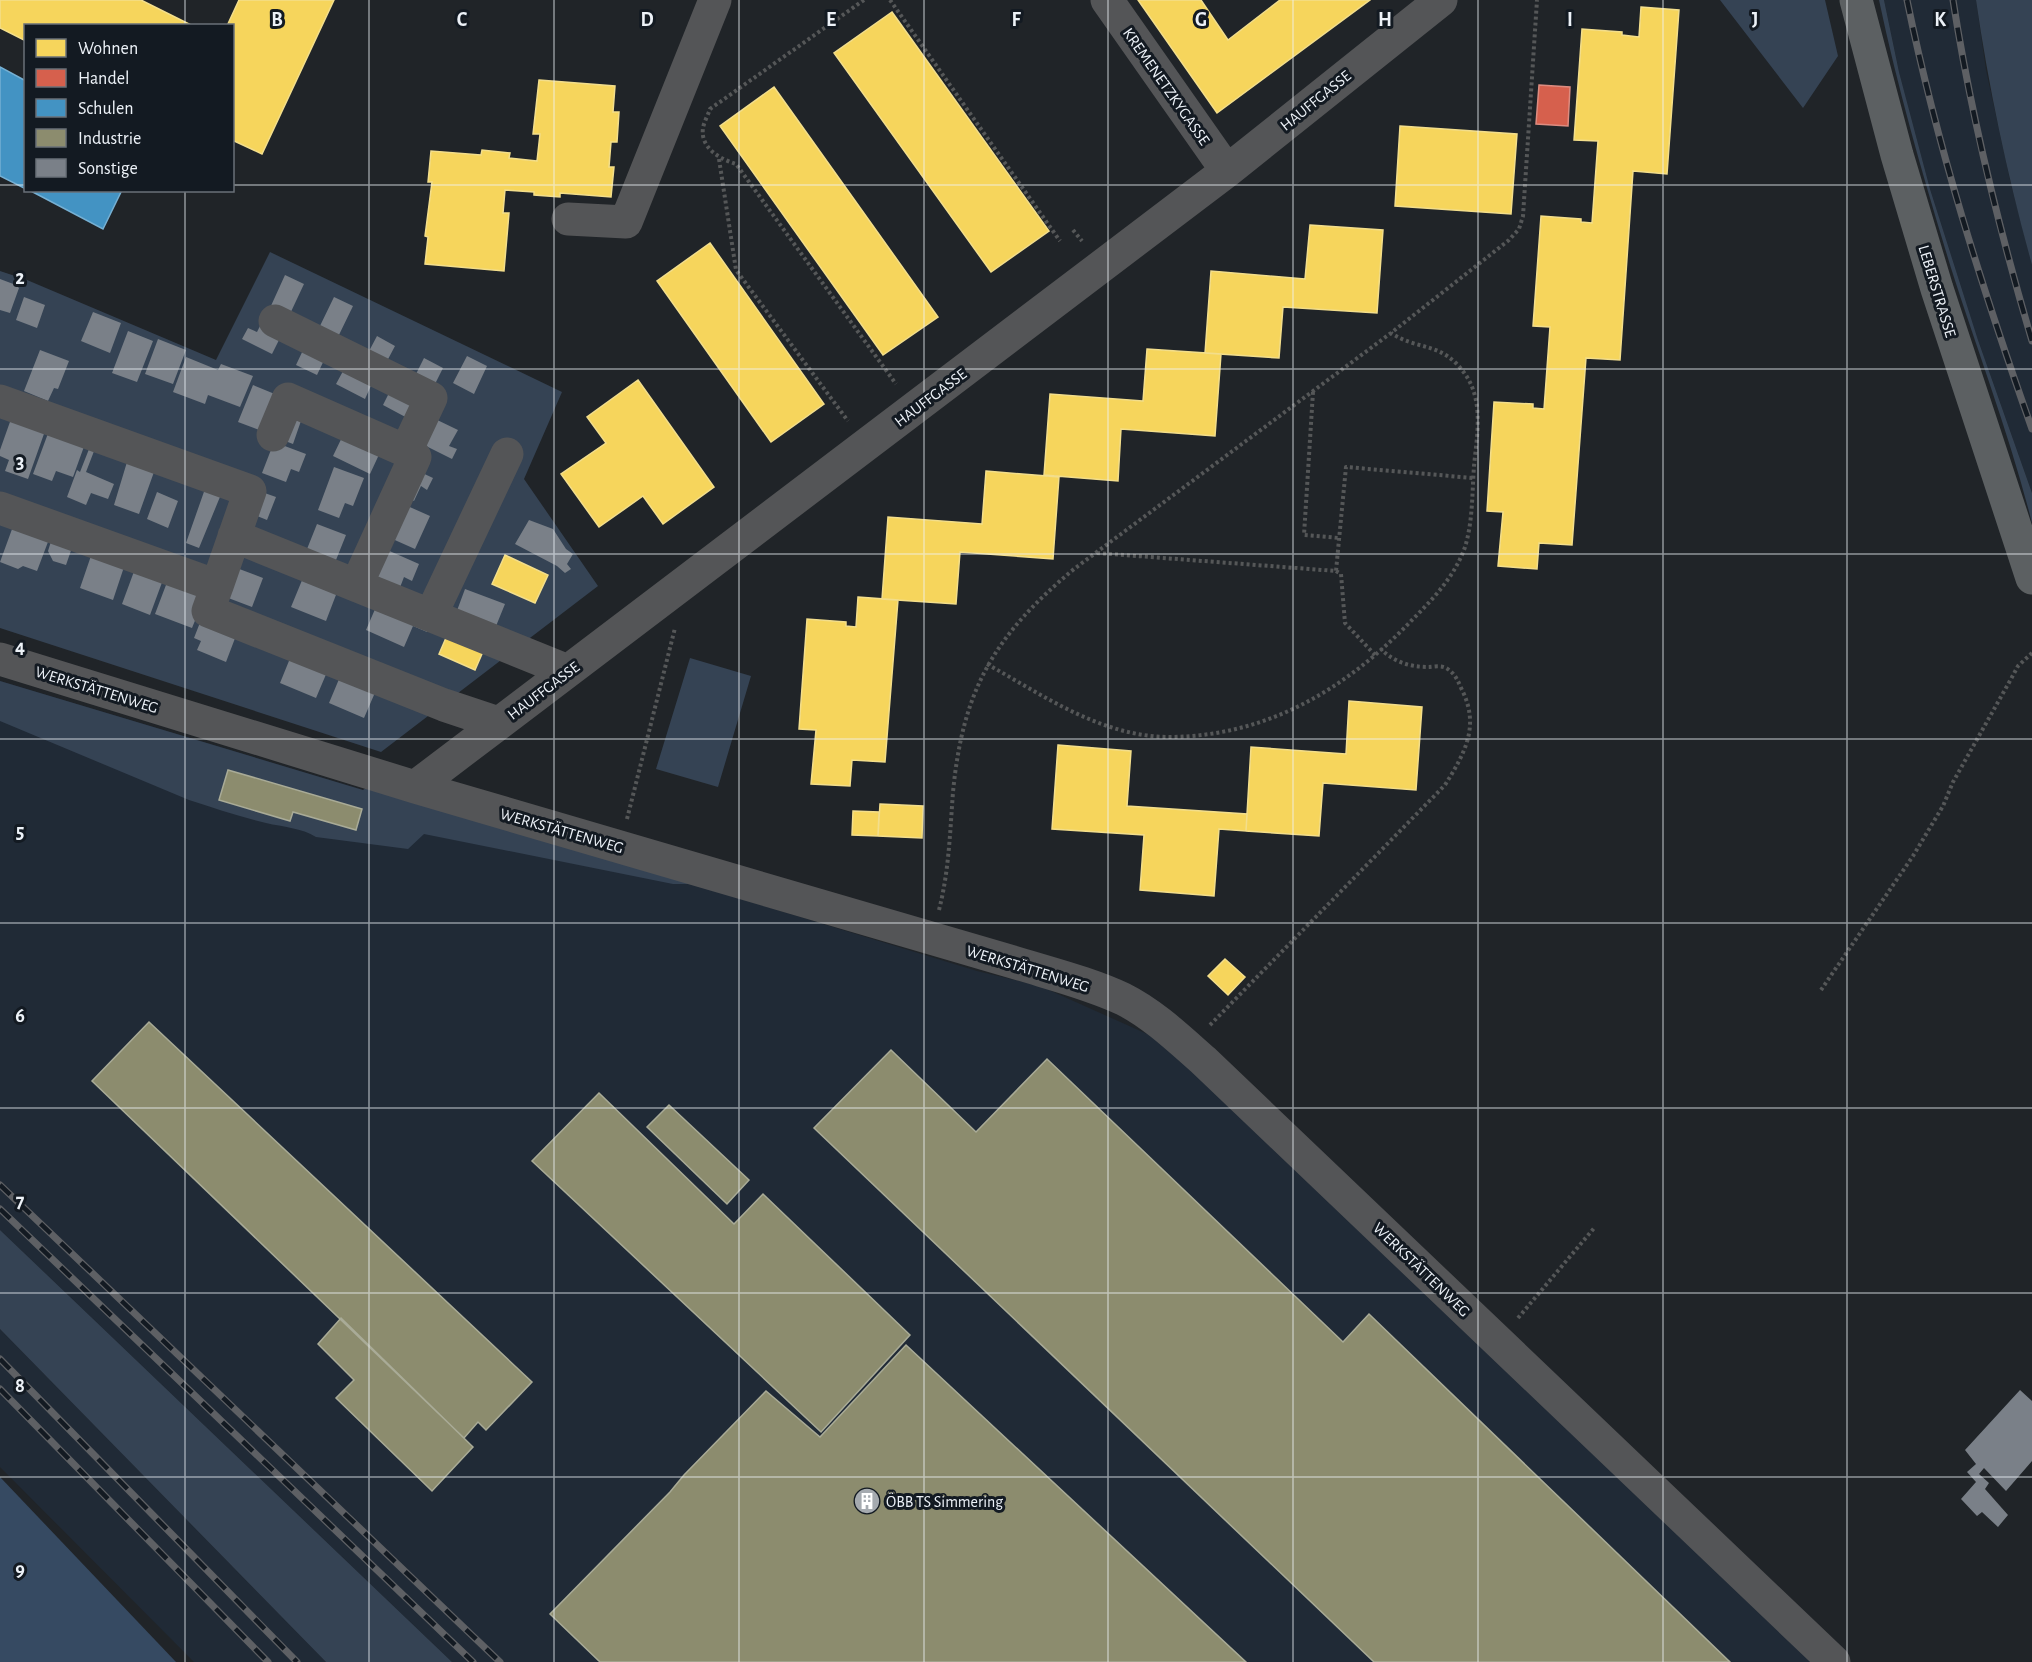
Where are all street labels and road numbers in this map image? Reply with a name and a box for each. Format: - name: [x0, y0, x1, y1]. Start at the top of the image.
- street label: KREMENETZKYGASSE: [1120, 25, 1213, 148]
- street label: HAUFFGASSE: [1277, 67, 1354, 134]
- street label: LEBERSTRASSE: [1915, 243, 1959, 340]
- street label: HAUFFGASSE: [892, 366, 970, 430]
- street label: HAUFFGASSE: [505, 659, 583, 723]
- street label: WERKSTÄTTENWEG: [33, 662, 161, 716]
- street label: WERKSTÄTTENWEG: [498, 804, 626, 856]
- street label: WERKSTÄTTENWEG: [964, 941, 1092, 995]
- street label: WERKSTÄTTENWEG: [1370, 1218, 1474, 1320]

